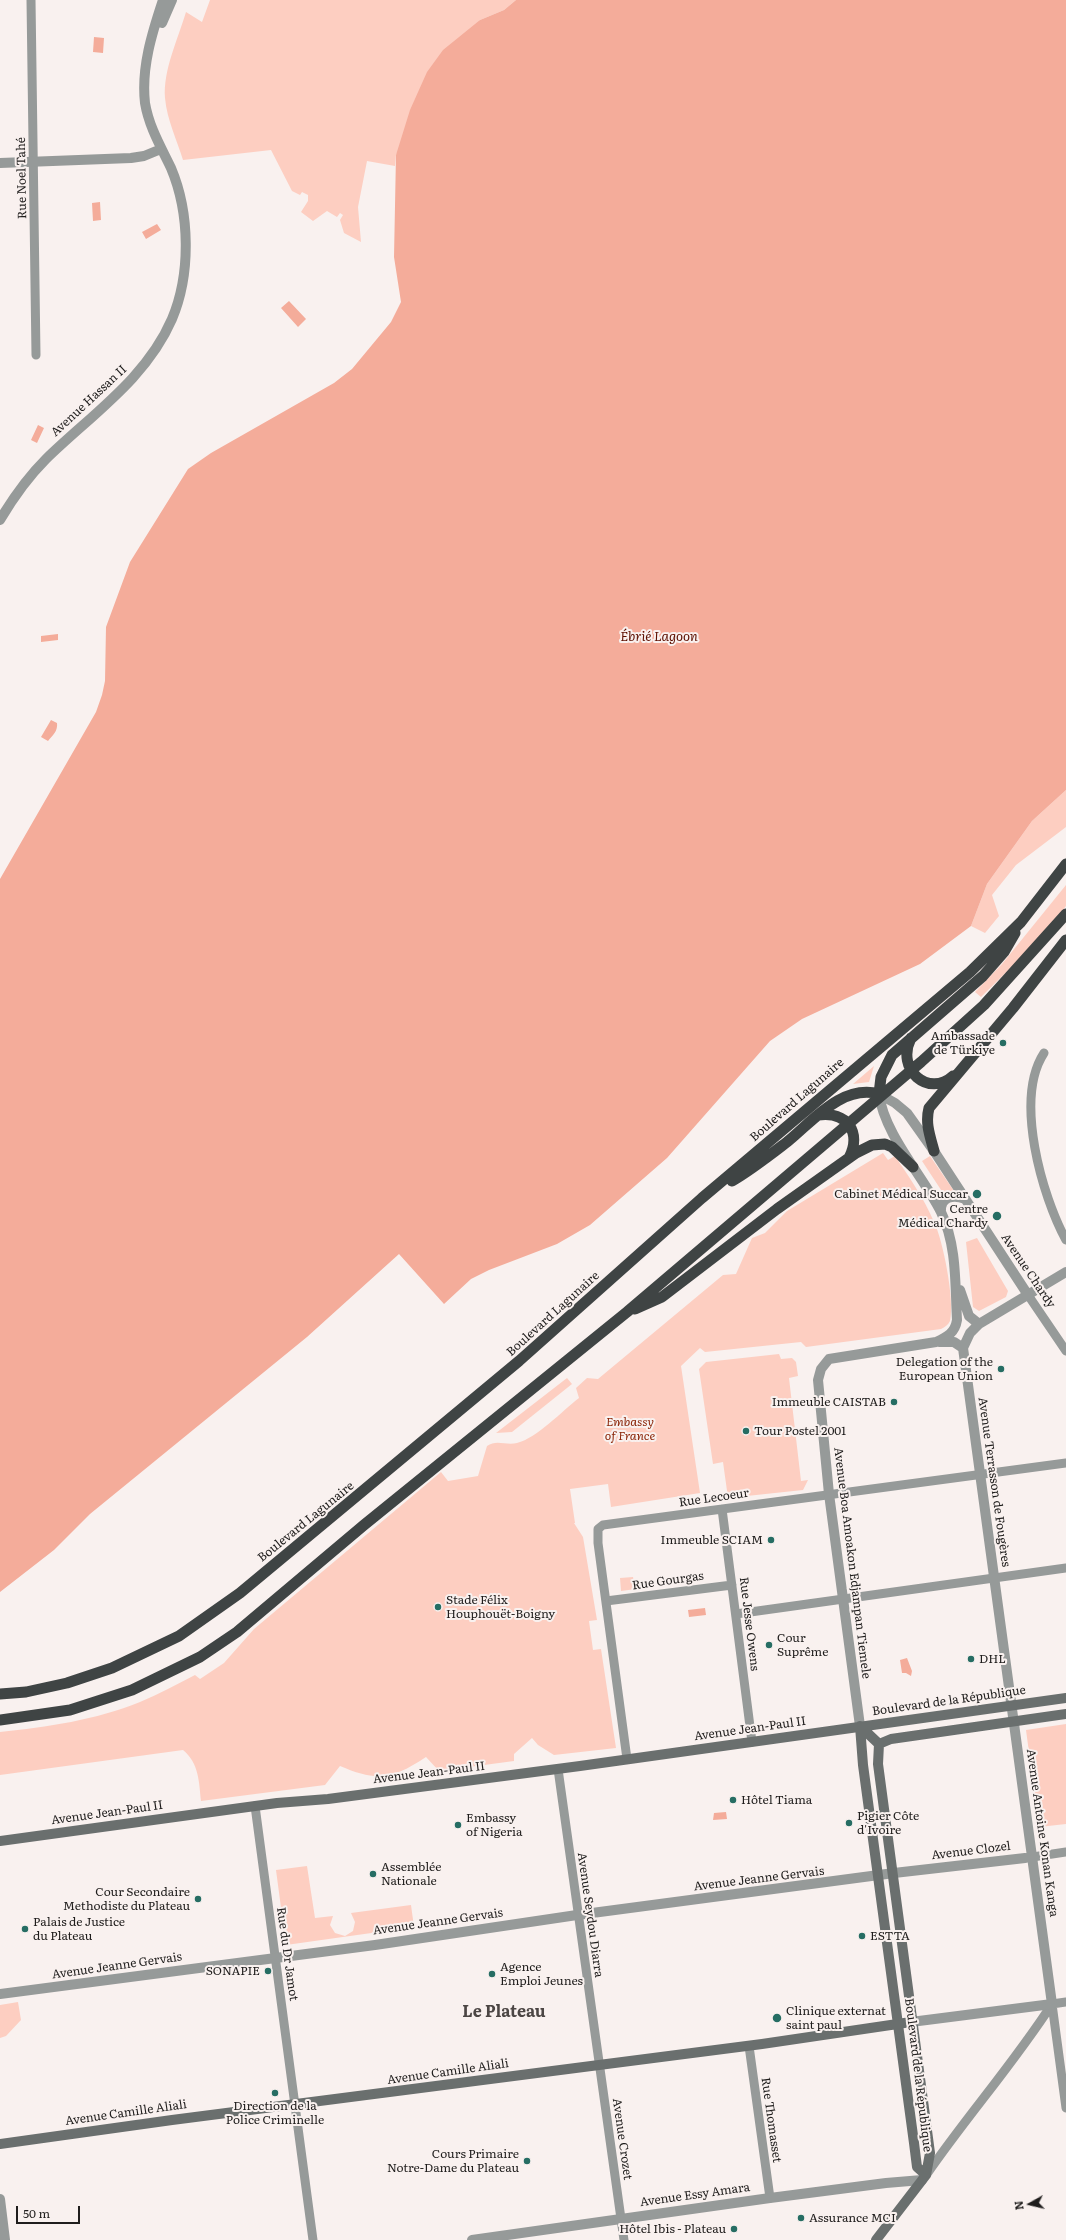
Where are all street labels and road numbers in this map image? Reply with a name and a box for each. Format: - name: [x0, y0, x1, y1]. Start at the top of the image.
- street label: Rue Noel Tahé: [14, 137, 30, 219]
- street label: Avenue Hassan II: [48, 362, 130, 440]
- street label: Boulevard Lagunaire: [747, 1055, 847, 1145]
- street label: Avenue Chardy: [998, 1231, 1058, 1311]
- street label: Boulevard Lagunaire: [504, 1269, 602, 1359]
- street label: Avenue Terrasson de Fougères: [975, 1396, 1013, 1568]
- street label: Avenue Boa Amoakon Edjampan Tiemele: [831, 1446, 873, 1680]
- street label: Boulevard Lagunaire: [255, 1479, 357, 1565]
- street label: Rue Lecoeur: [678, 1486, 750, 1510]
- street label: Rue Gourgas: [631, 1569, 705, 1593]
- street label: Rue Jesse Owens: [736, 1576, 762, 1672]
- street label: Boulevard de la République: [871, 1683, 1027, 1719]
- street label: Avenue Jean-Paul II: [693, 1714, 807, 1744]
- street label: Avenue Antoine Konan Kanga: [1023, 1748, 1061, 1918]
- street label: Avenue Jean-Paul II: [372, 1759, 486, 1787]
- street label: Avenue Jean-Paul II: [50, 1798, 164, 1828]
- street label: Avenue Clozel: [931, 1839, 1011, 1863]
- street label: Avenue Seydou Diarra: [574, 1852, 606, 1978]
- street label: Avenue Jeanne Gervais: [693, 1864, 825, 1894]
- street label: Rue du Dr Jamot: [273, 1906, 301, 2002]
- street label: Avenue Jeanne Gervais: [372, 1906, 504, 1938]
- street label: Avenue Jeanne Gervais: [51, 1950, 183, 1982]
- street label: Boulevard de la République: [901, 1997, 935, 2153]
- street label: Avenue Camille Aliali: [386, 2056, 510, 2088]
- street label: Rue Thomasset: [758, 2077, 784, 2163]
- street label: Avenue Camille Aliali: [64, 2097, 188, 2129]
- street label: Avenue Crozet: [609, 2097, 635, 2181]
- street label: Avenue Essy Amara: [639, 2180, 751, 2210]

